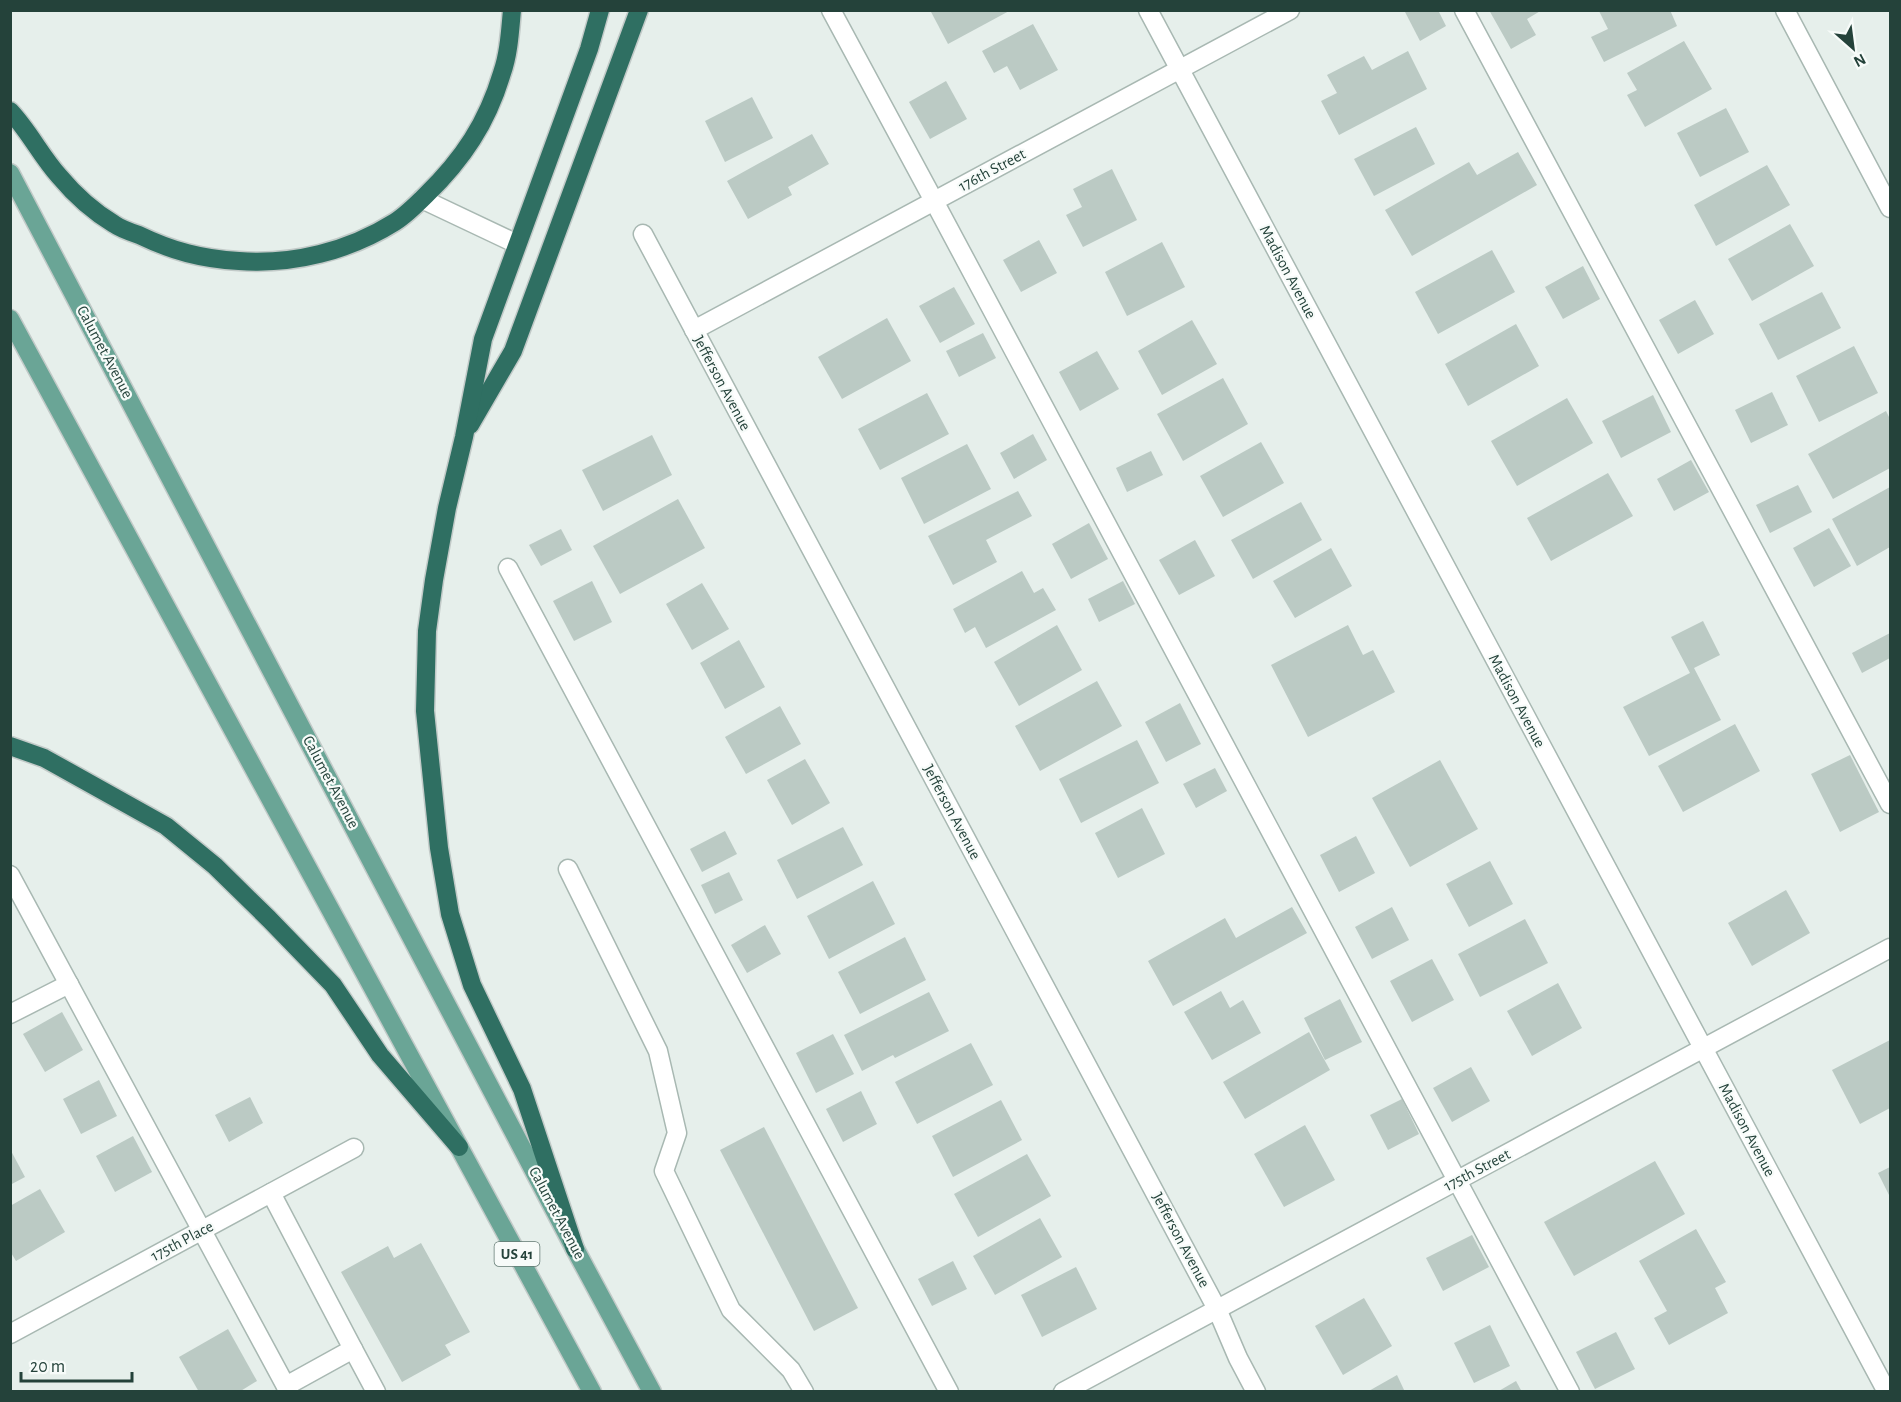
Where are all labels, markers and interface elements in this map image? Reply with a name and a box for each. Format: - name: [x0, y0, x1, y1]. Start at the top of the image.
- north arrow: [1823, 18, 1883, 78]
- text: N: [1851, 51, 1868, 70]
- street label: 176th Street: [956, 146, 1028, 194]
- street label: Madison Avenue: [1257, 223, 1319, 321]
- street label: Calumet Avenue: [74, 303, 136, 401]
- street label: Jefferson Avenue: [690, 333, 754, 433]
- street label: Madison Avenue: [1486, 652, 1548, 750]
- street label: Calumet Avenue: [300, 733, 362, 831]
- street label: Jefferson Avenue: [920, 762, 984, 862]
- street label: Madison Avenue: [1716, 1081, 1778, 1179]
- street label: 175th Street: [1441, 1146, 1513, 1194]
- street label: Calumet Avenue: [526, 1164, 588, 1262]
- street label: Jefferson Avenue: [1149, 1190, 1213, 1290]
- street label: 175th Place: [148, 1218, 216, 1264]
- road number: US 41: [494, 1242, 540, 1266]
- scale bar: [21, 1345, 132, 1383]
- text: 20 m: [30, 1358, 65, 1376]

